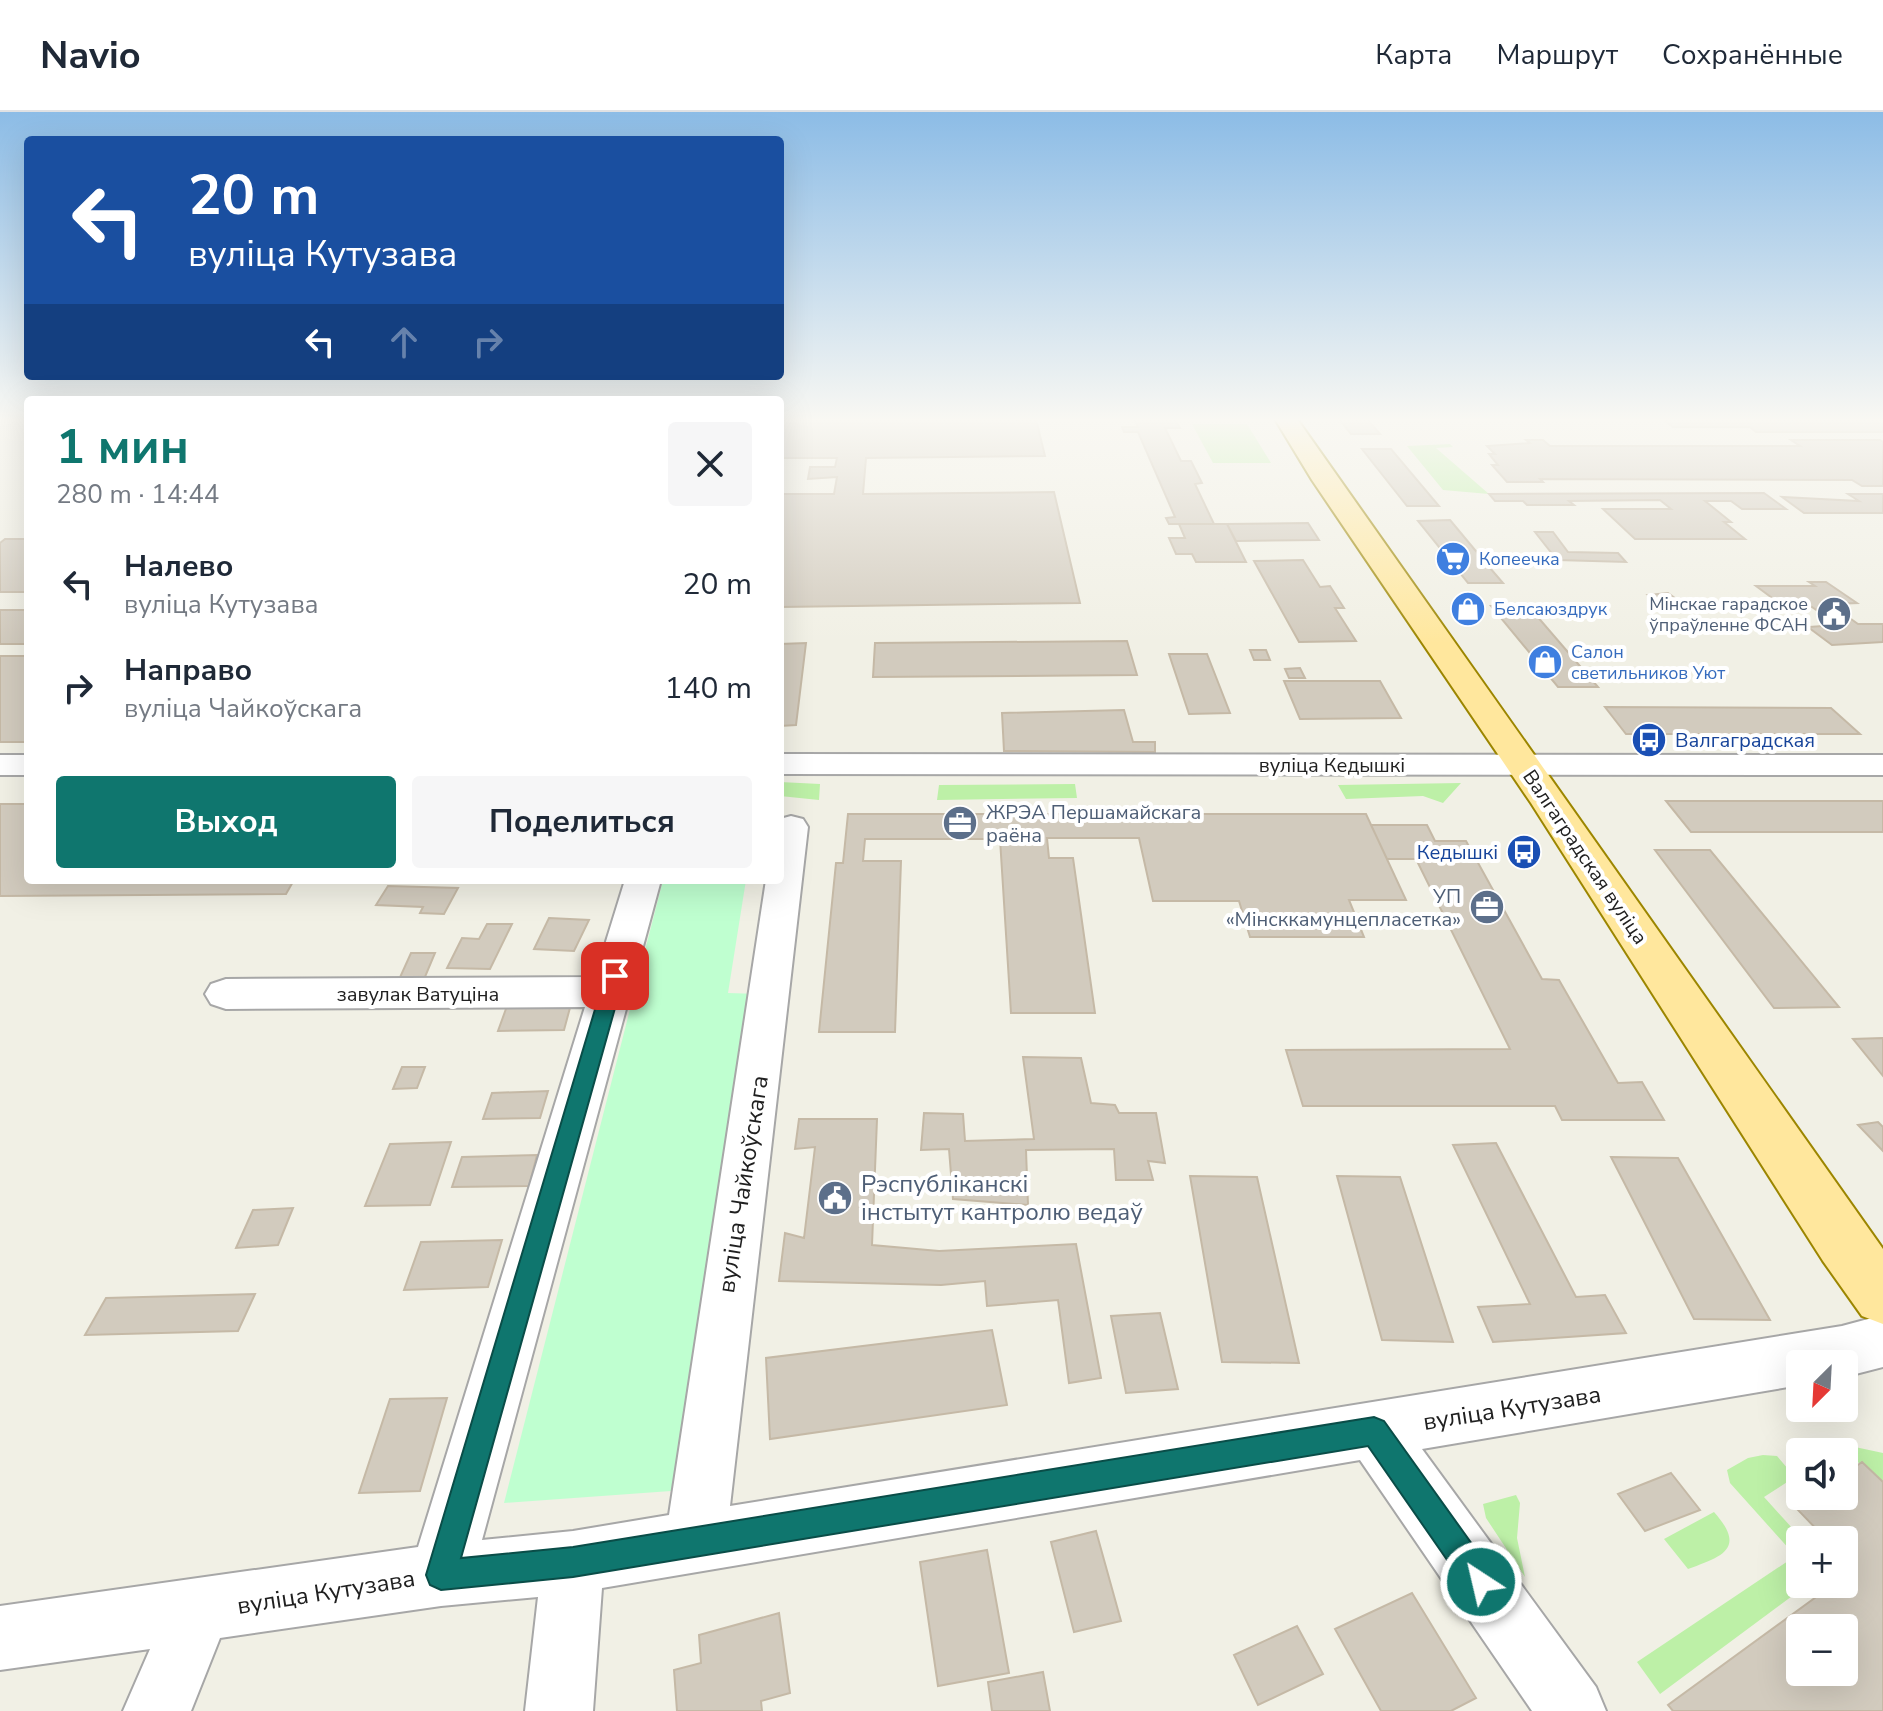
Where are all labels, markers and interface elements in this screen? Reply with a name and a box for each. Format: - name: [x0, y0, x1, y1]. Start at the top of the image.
- text: Navio: [40, 30, 141, 81]
- text: Карта: [1375, 36, 1452, 74]
- text: Маршрут: [1496, 36, 1618, 74]
- text: Сохранённые: [1662, 36, 1843, 74]
- text: 20 m: [188, 157, 319, 234]
- icon: left: [56, 168, 160, 272]
- text: вуліца Кутузава: [188, 230, 457, 279]
- icon: left: [298, 320, 342, 364]
- icon: ahead: [382, 320, 426, 364]
- icon: right: [466, 320, 510, 364]
- text: 1 мин: [56, 414, 189, 480]
- button: close: [668, 422, 752, 506]
- text: 280 m · 14:44: [56, 477, 219, 512]
- supermarket icon: Копеечка: [1434, 540, 1472, 578]
- text: Налево: [124, 546, 233, 587]
- place label: Копеечка: [1479, 547, 1560, 571]
- icon: left: [56, 562, 100, 606]
- text: 20 m: [683, 564, 752, 605]
- text: вуліца Кутузава: [124, 587, 319, 622]
- shop icon: Белсаюздрук: [1449, 590, 1487, 628]
- place label: Мінскае гарадское ўпраўленне ФСАН: [1649, 592, 1808, 637]
- public building icon: Мінскае гарадское ўпраўленне ФСАН: [1815, 595, 1853, 633]
- place label: Белсаюздрук: [1494, 597, 1608, 621]
- place label: Салон светильников Уют: [1571, 640, 1725, 685]
- shop icon: Салон светильников Уют: [1526, 643, 1564, 681]
- text: Направо: [124, 650, 252, 691]
- icon: right: [56, 666, 100, 710]
- text: 140 m: [665, 668, 752, 709]
- text: вуліца Чайкоўскага: [124, 691, 362, 726]
- bus stop icon: Валгаградская: [1630, 721, 1668, 759]
- place label: Валгаградская: [1675, 727, 1815, 754]
- street label: вуліца Кедышкі: [1259, 752, 1405, 779]
- street label: Валгаградская вуліца: [1516, 764, 1654, 950]
- button: Выход: [56, 776, 396, 868]
- button: Поделиться: [412, 776, 752, 868]
- place label: ЖРЭА Першамайскага раёна: [986, 799, 1201, 849]
- office icon: ЖРЭА Першамайскага раёна: [941, 804, 979, 842]
- bus stop icon: Кедышкі: [1505, 833, 1543, 871]
- place label: Кедышкі: [1417, 839, 1498, 866]
- place label: УП «Мінсккамунцепласетка»: [1226, 883, 1461, 933]
- office icon: УП «Мінсккамунцепласетка»: [1468, 888, 1506, 926]
- pin: [581, 942, 649, 1010]
- icon: arrive: [593, 954, 637, 998]
- street label: завулак Ватуціна: [337, 981, 499, 1008]
- street label: вуліца Чайкоўскага: [710, 1073, 776, 1295]
- place label: Рэспубліканскі інстытут кантролю ведаў: [861, 1168, 1143, 1228]
- public building icon: Рэспубліканскі інстытут кантролю ведаў: [816, 1179, 854, 1217]
- north arrow: [1786, 1350, 1858, 1422]
- map controls: [1786, 1350, 1858, 1686]
- street label: вуліца Кутузава: [1421, 1378, 1603, 1438]
- button: sound: [1786, 1438, 1858, 1510]
- button: +: [1786, 1526, 1858, 1598]
- position arrow: [1439, 1540, 1523, 1624]
- street label: вуліца Кутузава: [235, 1562, 417, 1622]
- button: −: [1786, 1614, 1858, 1686]

